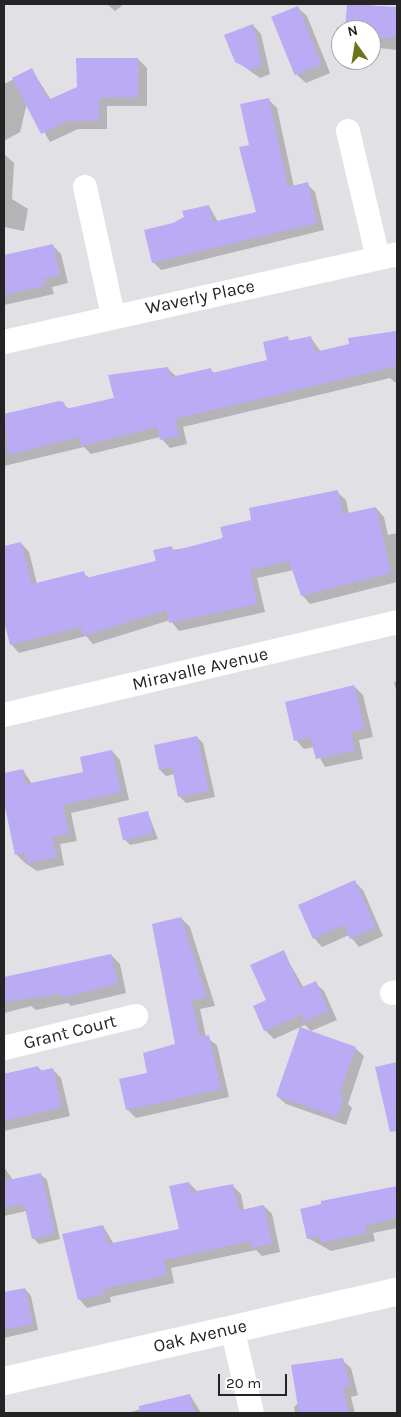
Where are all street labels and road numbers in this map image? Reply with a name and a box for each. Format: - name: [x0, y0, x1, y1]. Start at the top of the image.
- street label: Waverly Place: [143, 275, 257, 319]
- street label: Miravalle Avenue: [130, 643, 270, 695]
- street label: Grant Court: [21, 1010, 119, 1054]
- street label: Oak Avenue: [151, 1315, 249, 1357]

